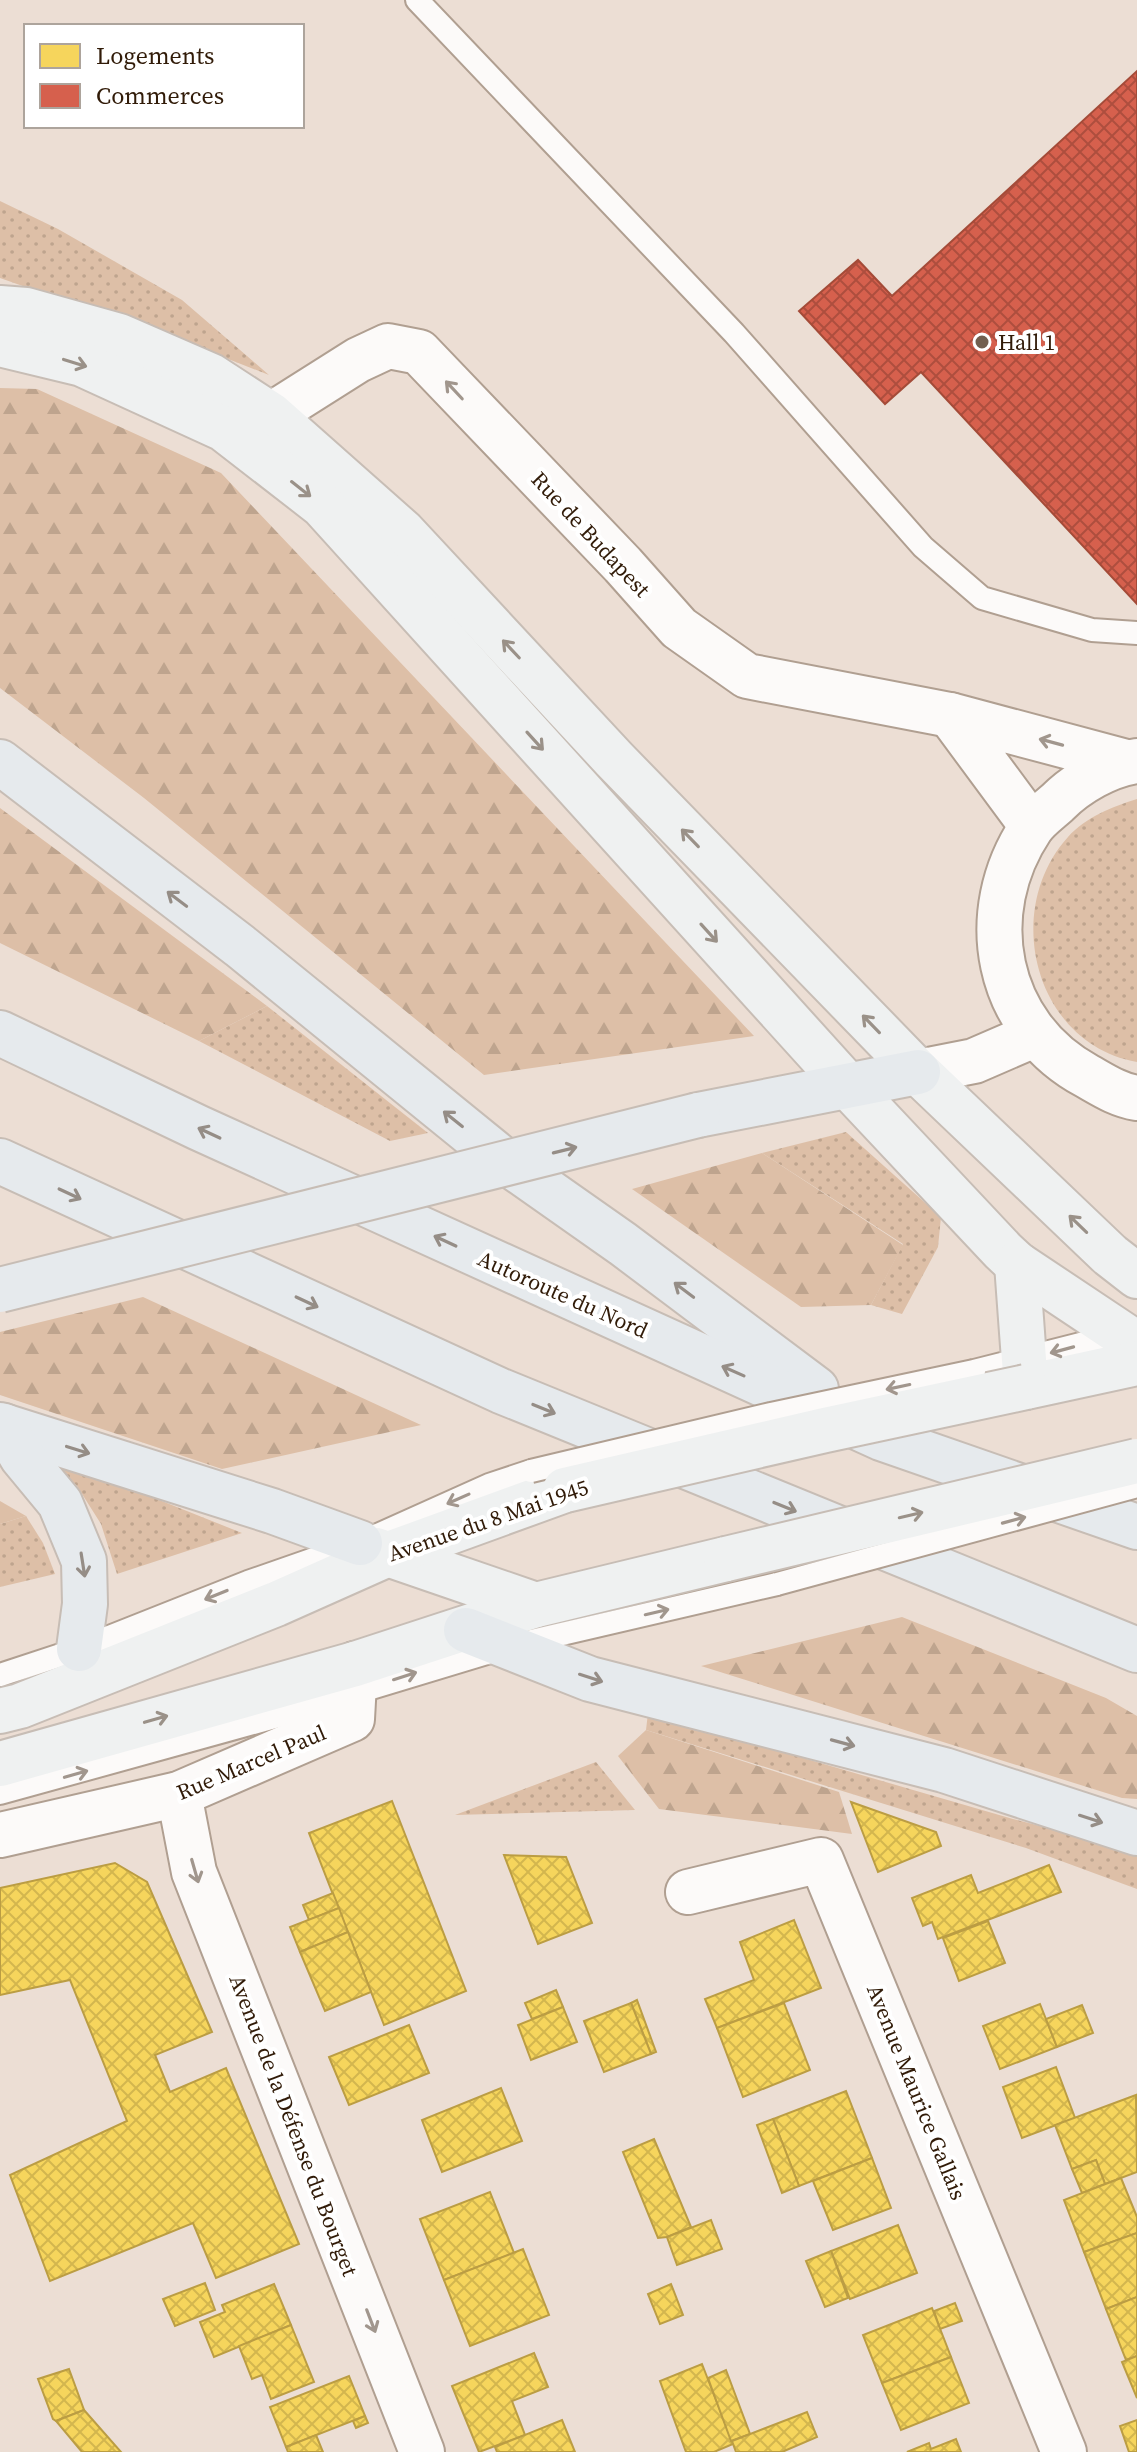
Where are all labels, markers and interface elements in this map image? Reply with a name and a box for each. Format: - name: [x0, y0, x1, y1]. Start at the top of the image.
- legend: [24, 24, 304, 128]
- text: Logements: [96, 39, 214, 72]
- text: Commerces: [96, 79, 224, 112]
- place label: Hall 1: [998, 327, 1055, 357]
- marker: Hall 1: [973, 333, 991, 351]
- one-way arrow: [62, 356, 88, 371]
- one-way arrow: [445, 380, 464, 400]
- street label: Rue de Budapest: [525, 465, 658, 604]
- one-way arrow: [290, 480, 311, 497]
- one-way arrow: [502, 639, 521, 659]
- one-way arrow: [525, 730, 543, 750]
- one-way arrow: [1038, 734, 1064, 749]
- one-way arrow: [681, 828, 700, 848]
- one-way arrow: [167, 891, 188, 908]
- one-way arrow: [700, 923, 719, 943]
- one-way arrow: [862, 1014, 881, 1034]
- one-way arrow: [443, 1110, 464, 1128]
- one-way arrow: [197, 1125, 221, 1140]
- one-way arrow: [551, 1142, 577, 1157]
- one-way arrow: [58, 1187, 82, 1202]
- one-way arrow: [1068, 1215, 1088, 1234]
- one-way arrow: [434, 1232, 458, 1247]
- street label: Autoroute du Nord: [473, 1243, 653, 1345]
- one-way arrow: [674, 1281, 695, 1298]
- one-way arrow: [294, 1296, 319, 1311]
- one-way arrow: [1049, 1343, 1075, 1358]
- one-way arrow: [721, 1363, 745, 1378]
- one-way arrow: [885, 1380, 911, 1395]
- one-way arrow: [531, 1402, 556, 1417]
- one-way arrow: [66, 1443, 91, 1458]
- street label: Avenue du 8 Mai 1945: [384, 1472, 592, 1568]
- one-way arrow: [446, 1492, 470, 1507]
- one-way arrow: [772, 1500, 797, 1515]
- one-way arrow: [897, 1507, 923, 1522]
- one-way arrow: [1001, 1512, 1027, 1527]
- one-way arrow: [76, 1552, 91, 1577]
- one-way arrow: [205, 1589, 229, 1603]
- one-way arrow: [644, 1604, 669, 1619]
- one-way arrow: [393, 1668, 418, 1683]
- one-way arrow: [578, 1672, 603, 1686]
- one-way arrow: [142, 1711, 168, 1726]
- street label: Rue Marcel Paul: [172, 1717, 330, 1807]
- one-way arrow: [829, 1736, 855, 1751]
- one-way arrow: [62, 1766, 88, 1781]
- one-way arrow: [1079, 1812, 1104, 1827]
- one-way arrow: [188, 1857, 203, 1883]
- street label: Avenue de la Défense du Bourget: [223, 1970, 366, 2281]
- street label: Avenue Maurice Gallais: [860, 1980, 974, 2204]
- one-way arrow: [365, 2308, 379, 2333]

